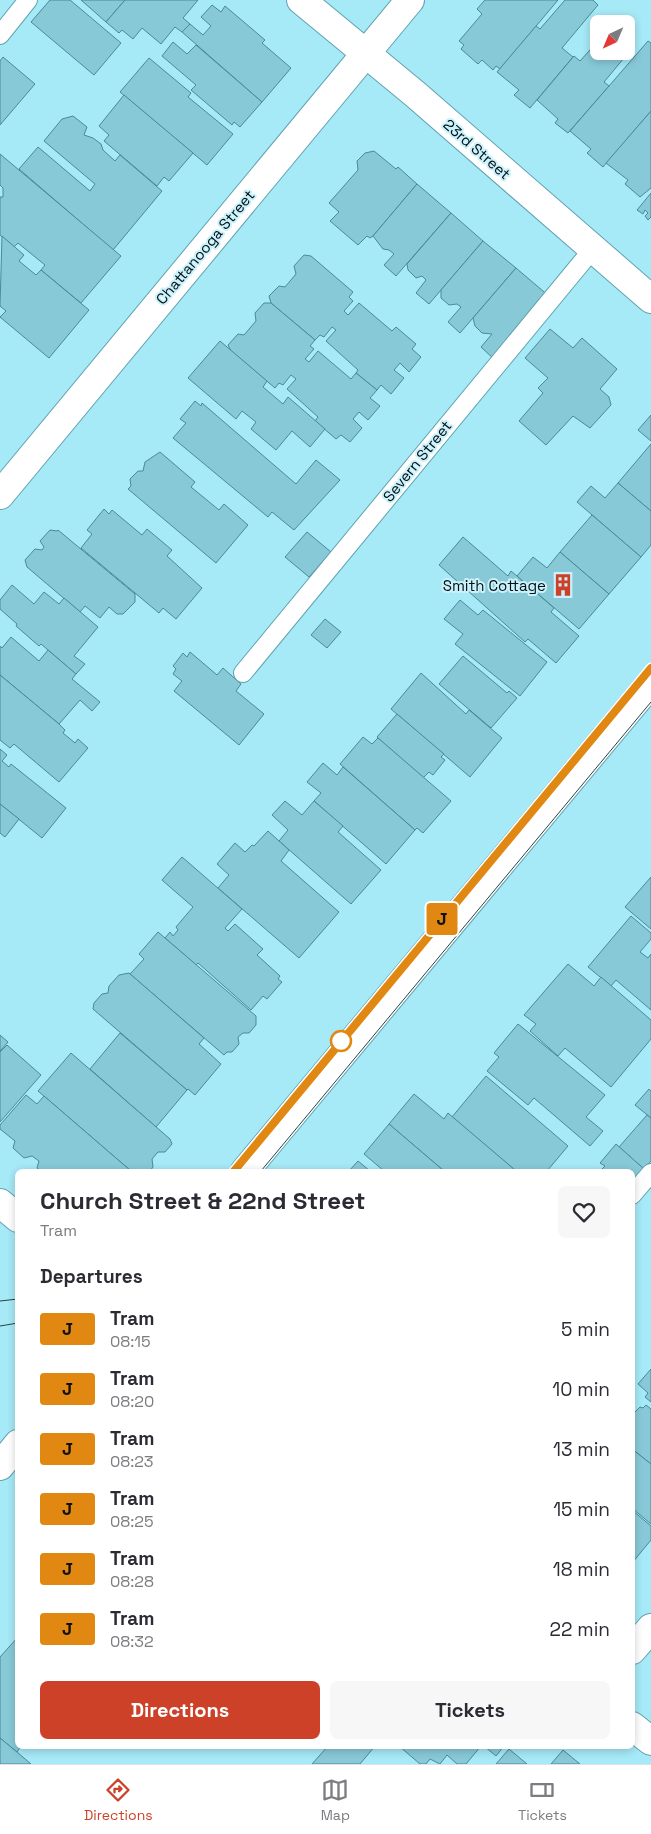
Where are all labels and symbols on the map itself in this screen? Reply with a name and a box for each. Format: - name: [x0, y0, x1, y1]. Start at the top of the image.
- north arrow: [590, 15, 635, 60]
- street label: 23rd Street: [440, 115, 515, 183]
- street label: Chattanooga Street: [152, 186, 258, 308]
- street label: Severn Street: [378, 416, 456, 505]
- building icon: Smith Cottage: [550, 572, 576, 598]
- place label: Smith Cottage: [443, 576, 546, 595]
- line badge: J: [426, 903, 458, 935]
- unlabelled marker: [330, 1030, 352, 1052]

